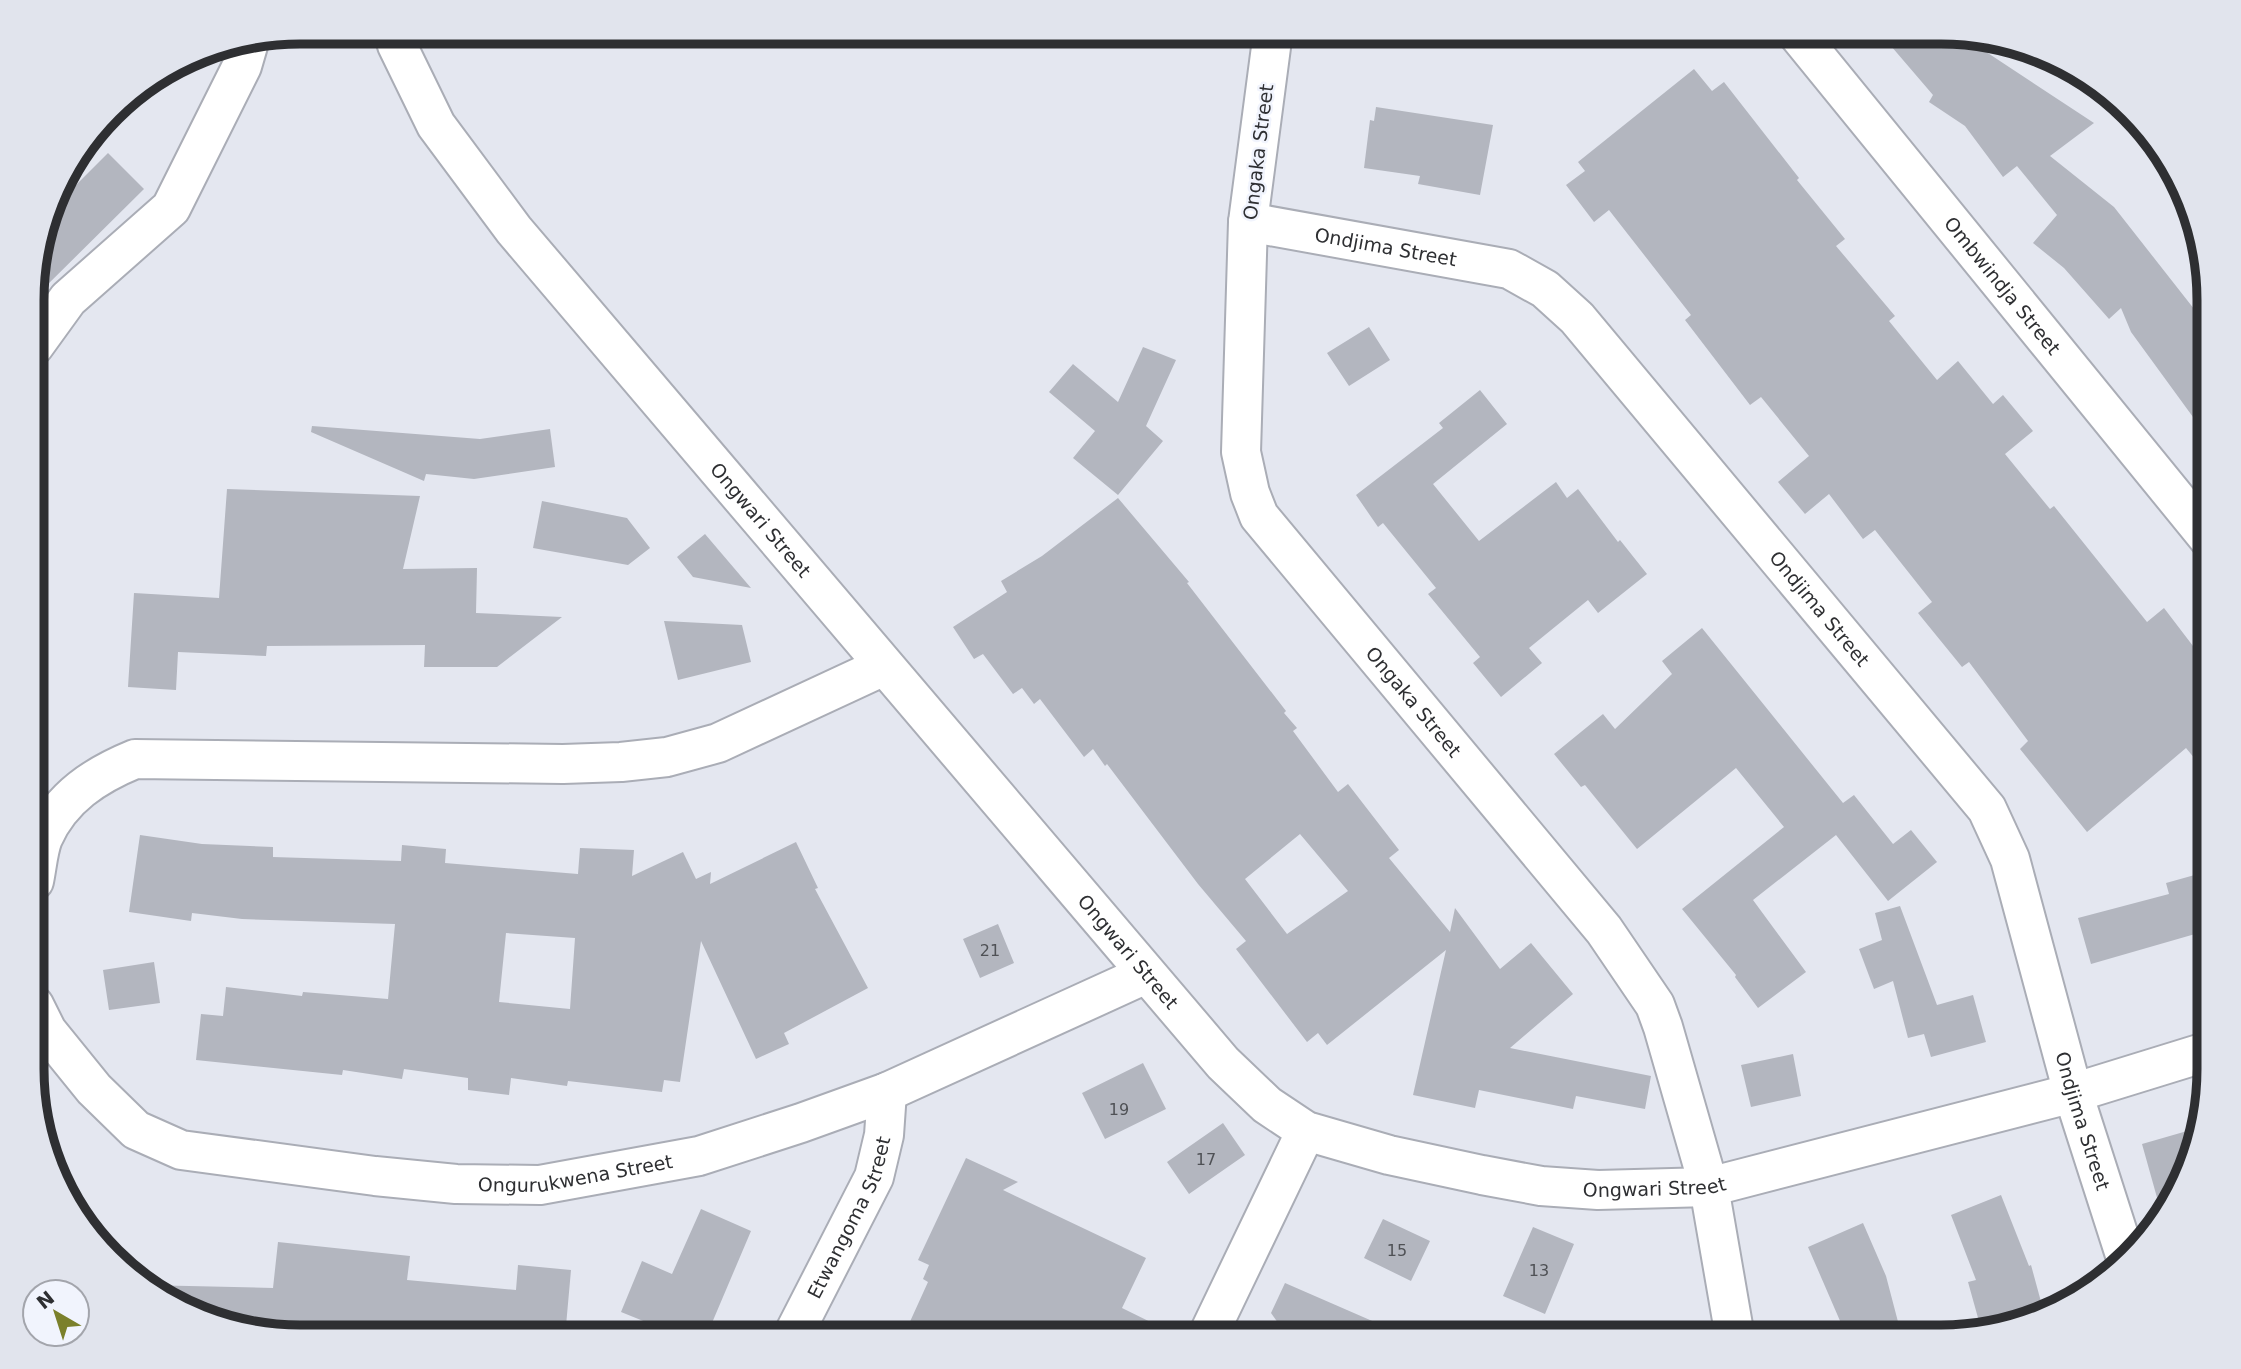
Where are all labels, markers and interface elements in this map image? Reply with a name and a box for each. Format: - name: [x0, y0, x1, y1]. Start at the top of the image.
- street label: Ongaka Street: [1239, 83, 1277, 221]
- street label: Ombwindja Street: [1940, 212, 2065, 359]
- street label: Ondjima Street: [1313, 223, 1458, 270]
- street label: Ongwari Street: [706, 458, 815, 581]
- street label: Ondjima Street: [1765, 546, 1874, 671]
- street label: Ongaka Street: [1361, 642, 1466, 761]
- street label: Ongwari Street: [1073, 890, 1183, 1013]
- house number: 21: [980, 941, 1000, 960]
- street label: Ondjima Street: [2051, 1049, 2114, 1193]
- house number: 19: [1109, 1100, 1129, 1119]
- street label: Etwangoma Street: [803, 1134, 894, 1302]
- street label: Ongurukwena Street: [478, 1150, 674, 1196]
- house number: 17: [1196, 1150, 1216, 1169]
- street label: Ongwari Street: [1582, 1172, 1728, 1201]
- house number: 15: [1387, 1241, 1407, 1260]
- house number: 13: [1529, 1261, 1549, 1280]
- north arrow: [21, 1278, 91, 1348]
- text: N: [32, 1286, 58, 1313]

